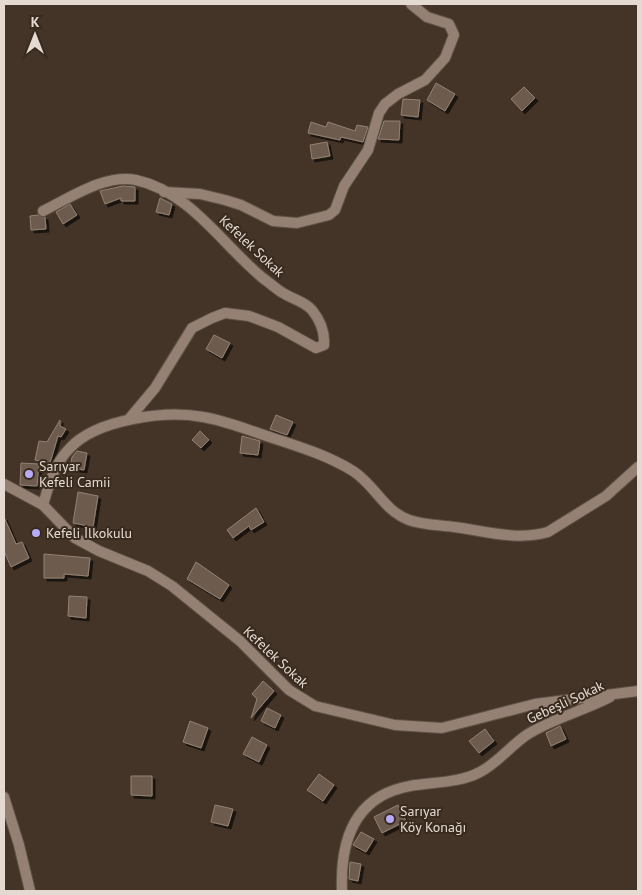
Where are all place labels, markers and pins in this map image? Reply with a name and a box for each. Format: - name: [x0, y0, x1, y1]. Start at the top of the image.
- place label: Sarıyar Kefeli Camii: [39, 457, 111, 491]
- marker: Sarıyar Kefeli Camii: [23, 468, 35, 480]
- place label: Kefeli İlkokulu: [46, 524, 132, 542]
- marker: Kefeli İlkokulu: [30, 527, 42, 539]
- place label: Sarıyar Köy Konağı: [400, 802, 466, 836]
- marker: Sarıyar Köy Konağı: [384, 813, 396, 825]

